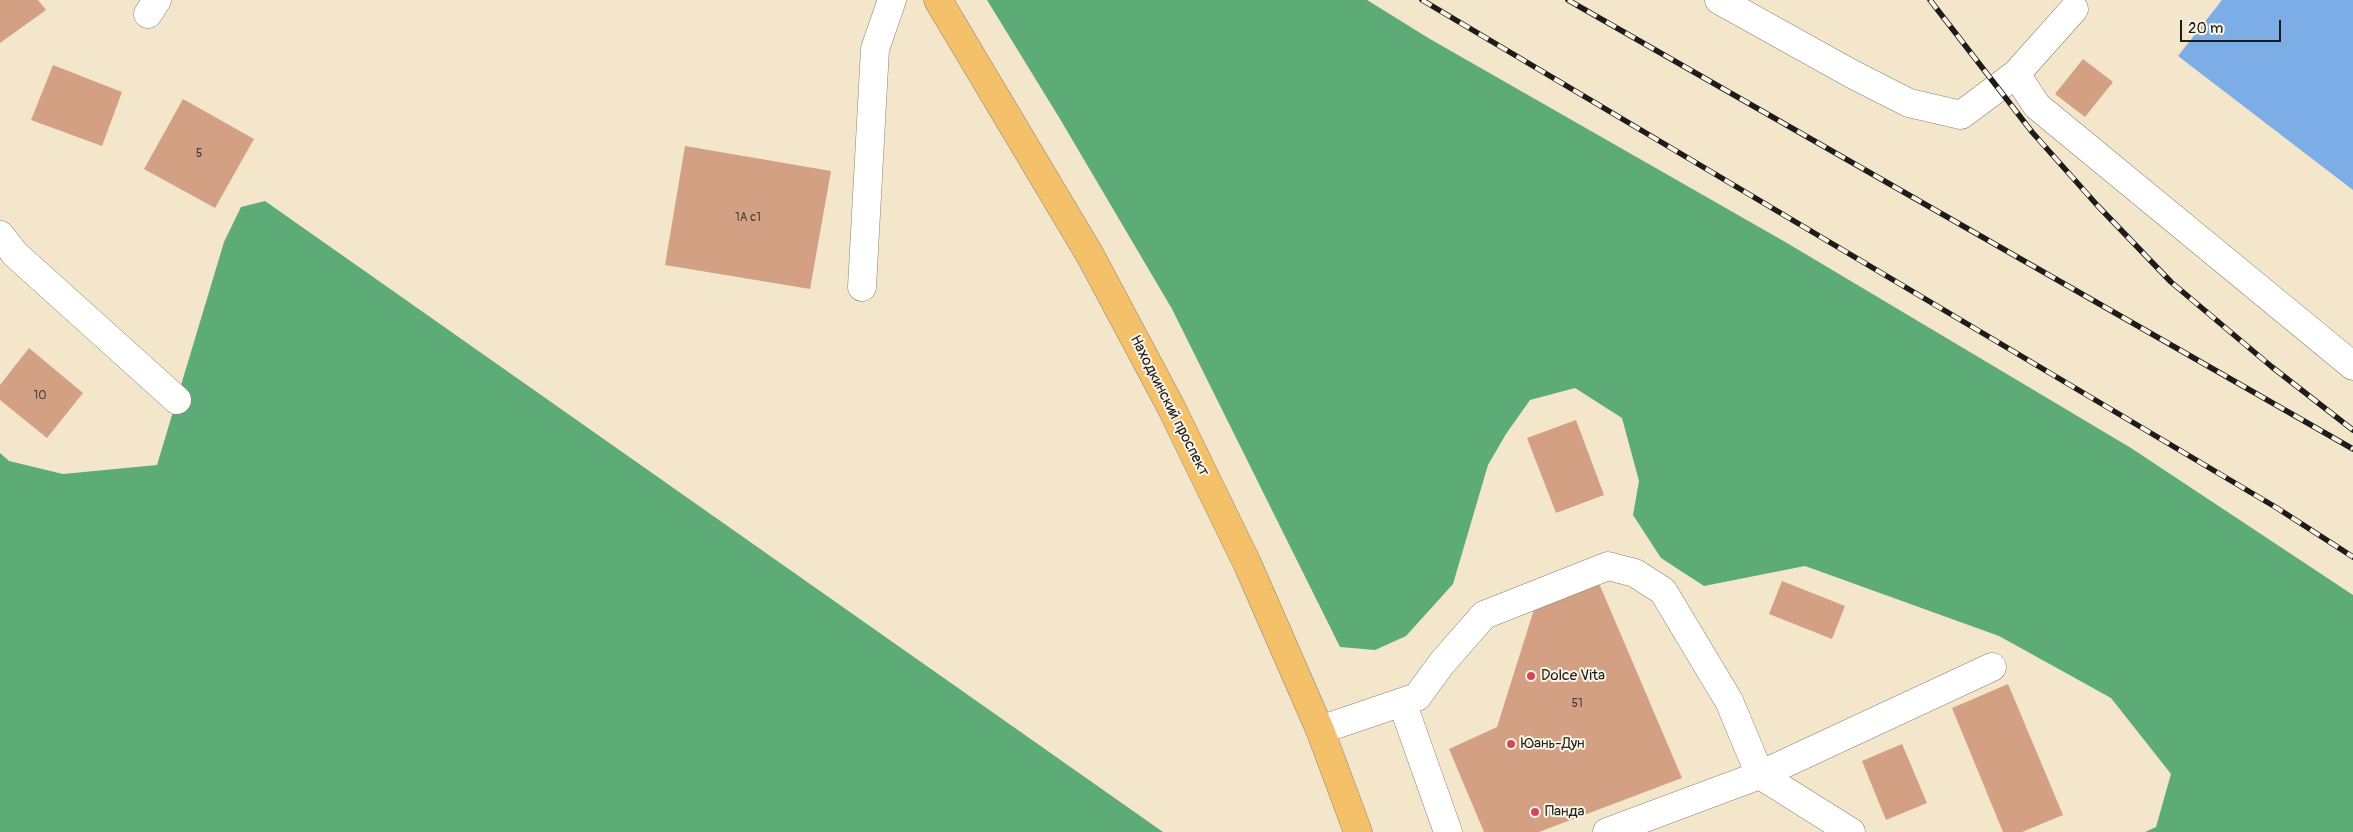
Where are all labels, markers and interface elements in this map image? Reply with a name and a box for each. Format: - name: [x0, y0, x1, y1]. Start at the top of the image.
- scale bar: [2183, 10, 2284, 42]
- text: 20 m: [2188, 19, 2223, 38]
- house number: 5: [196, 147, 202, 161]
- house number: 1А с1: [735, 211, 761, 225]
- street label: Находкинский проспект: [1126, 332, 1212, 480]
- house number: 10: [34, 389, 46, 403]
- place label: Dolce Vita: [1541, 667, 1605, 685]
- marker: Dolce Vita: [1525, 670, 1537, 682]
- house number: 51: [1571, 697, 1583, 711]
- place label: Юань-Дун: [1521, 735, 1585, 753]
- marker: Юань-Дун: [1505, 738, 1517, 750]
- place label: Панда: [1545, 803, 1584, 821]
- marker: Панда: [1529, 806, 1541, 818]

